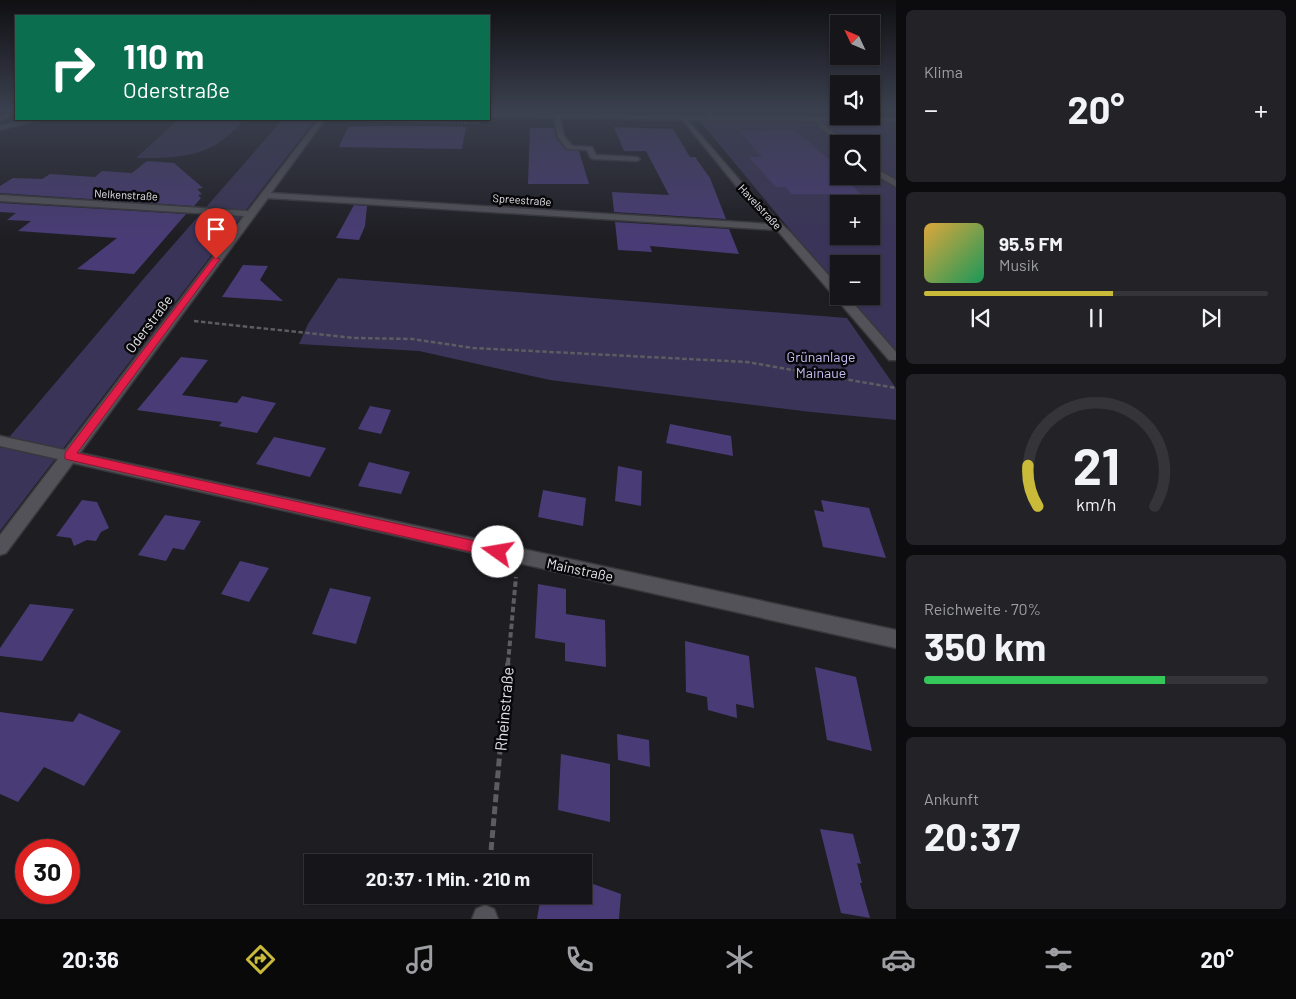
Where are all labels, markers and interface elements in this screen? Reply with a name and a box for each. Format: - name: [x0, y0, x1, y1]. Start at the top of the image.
- north arrow: [830, 15, 880, 65]
- map controls: [830, 15, 880, 305]
- text: 110 m: [123, 34, 204, 76]
- icon: right: [40, 35, 105, 100]
- text: Klima: [924, 62, 963, 81]
- button: sound: [830, 75, 880, 125]
- text: Oderstraße: [123, 76, 230, 102]
- text: 20°: [1067, 86, 1125, 132]
- text: −: [924, 92, 938, 126]
- text: +: [1254, 92, 1268, 126]
- button: search: [830, 135, 880, 185]
- street label: Havelstraße: [736, 181, 785, 232]
- street label: Nelkenstraße: [94, 186, 158, 203]
- street label: Spreestraße: [492, 191, 552, 208]
- button: +: [830, 195, 880, 245]
- pin: [195, 208, 237, 259]
- icon: arrive: [202, 215, 230, 243]
- text: 95.5 FM: [999, 232, 1063, 255]
- button: −: [830, 255, 880, 305]
- text: Musik: [999, 255, 1039, 274]
- street label: Oderstraße: [121, 291, 176, 356]
- icon: previous: [967, 304, 995, 332]
- icon: pause: [1082, 304, 1110, 332]
- icon: next: [1197, 304, 1225, 332]
- park label: Grünanlage Mainaue: [787, 348, 855, 381]
- text: 21: [1072, 433, 1120, 495]
- text: km/h: [1076, 493, 1116, 515]
- position arrow: [471, 525, 523, 577]
- street label: Mainstraße: [545, 554, 615, 585]
- text: Reichweite · 70%: [924, 599, 1041, 618]
- text: 350 km: [924, 623, 1046, 669]
- street label: Rheinstraße: [490, 666, 517, 752]
- text: Ankunft: [924, 789, 979, 808]
- text: 20:37: [924, 813, 1020, 859]
- speed limit sign: 30: [15, 839, 80, 904]
- text: 20:37 · 1 Min. · 210 m: [366, 867, 530, 890]
- icon: directions: [243, 942, 278, 977]
- icon: music: [403, 942, 438, 977]
- icon: phone: [562, 942, 597, 977]
- icon: climate: [722, 942, 757, 977]
- icon: car: [881, 942, 916, 977]
- icon: filters: [1041, 942, 1076, 977]
- text: 20:36: [62, 946, 119, 972]
- text: 20°: [1201, 946, 1234, 972]

